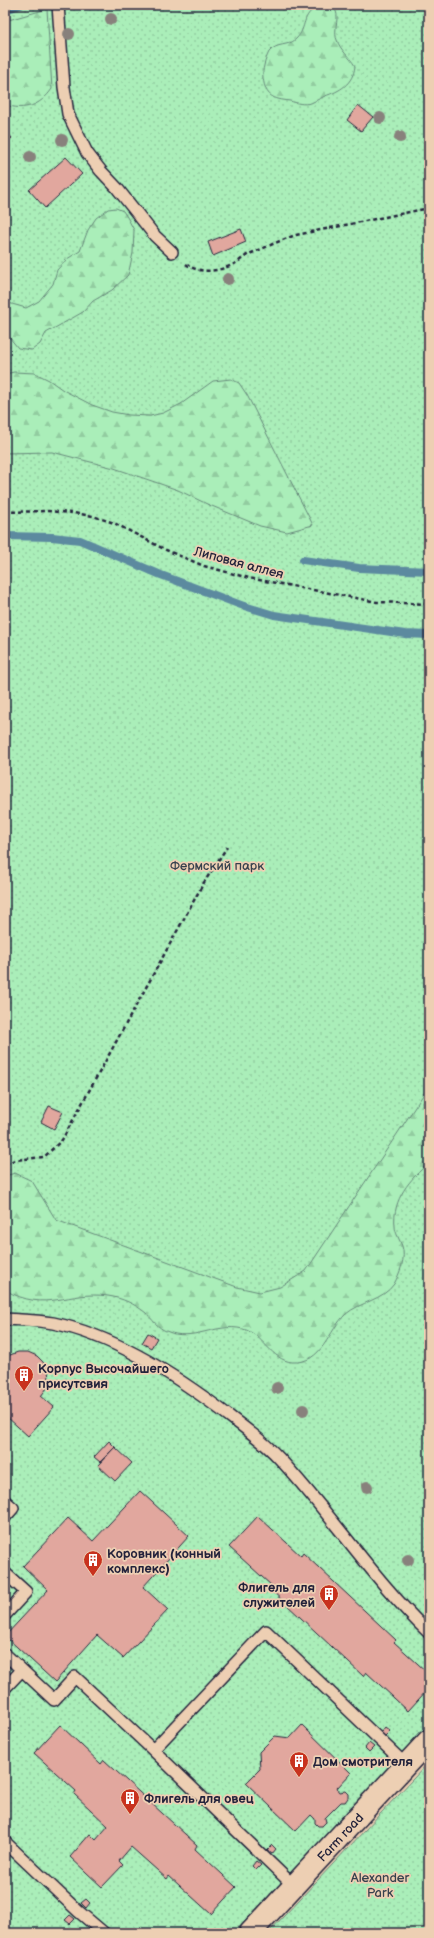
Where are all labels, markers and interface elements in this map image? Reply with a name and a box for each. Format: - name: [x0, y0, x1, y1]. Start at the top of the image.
- street label: Липовая аллея: [191, 543, 285, 583]
- park label: Фермский парк: [170, 858, 264, 874]
- place label: Корпус Высочайшего присутсвия: [38, 1361, 169, 1392]
- building icon: Корпус Высочайшего присутсвия: [13, 1364, 35, 1392]
- place label: Коровник (конный комплекс): [107, 1546, 221, 1577]
- building icon: Коровник (конный комплекс): [82, 1549, 104, 1577]
- place label: Флигель для служителей: [238, 1580, 315, 1611]
- building icon: Флигель для служителей: [318, 1583, 340, 1611]
- building icon: Дом смотрителя: [288, 1750, 310, 1778]
- place label: Дом смотрителя: [313, 1754, 413, 1770]
- building icon: Флигель для овец: [119, 1787, 141, 1815]
- place label: Флигель для овец: [144, 1791, 254, 1807]
- street label: Farm road: [314, 1810, 367, 1865]
- park label: Alexander Park: [351, 1870, 410, 1901]

